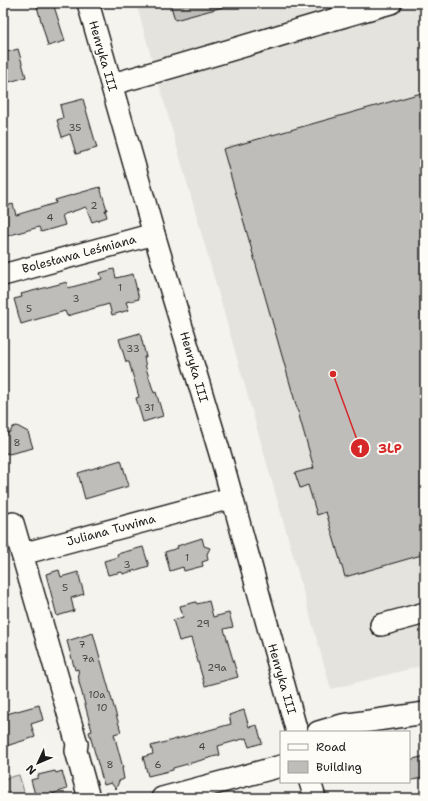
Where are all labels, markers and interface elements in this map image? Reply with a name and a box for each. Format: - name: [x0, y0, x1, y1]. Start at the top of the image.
- street label: Henryka III: [85, 19, 121, 94]
- house number: 35: [69, 121, 81, 134]
- house number: 2: [91, 199, 98, 212]
- house number: 4: [47, 211, 54, 224]
- street label: Bolesława Leśmiana: [20, 231, 138, 277]
- house number: 1: [118, 281, 122, 294]
- house number: 3: [73, 292, 80, 305]
- house number: 5: [26, 302, 32, 315]
- street label: Henryka III: [176, 330, 212, 405]
- house number: 33: [126, 342, 140, 355]
- house number: 31: [144, 401, 154, 414]
- house number: 8: [14, 436, 21, 449]
- callout: 3LP: [350, 436, 410, 461]
- text: 3LP: [378, 440, 402, 457]
- text: 1: [357, 441, 363, 457]
- street label: Juliana Tuwima: [65, 510, 158, 550]
- house number: 1: [185, 551, 189, 564]
- house number: 3: [124, 558, 131, 571]
- house number: 5: [62, 581, 68, 594]
- house number: 29: [196, 617, 210, 630]
- house number: 7: [79, 638, 86, 651]
- street label: Henryka III: [264, 642, 300, 717]
- house number: 7a: [82, 652, 95, 665]
- house number: 29a: [207, 661, 228, 674]
- house number: 10a: [89, 688, 106, 701]
- house number: 10: [97, 701, 107, 714]
- legend: [280, 731, 410, 783]
- text: Road: [316, 739, 347, 755]
- house number: 4: [199, 740, 206, 753]
- north arrow: [18, 743, 58, 783]
- house number: 8: [107, 758, 114, 771]
- house number: 6: [155, 758, 162, 771]
- text: Building: [316, 759, 362, 775]
- text: N: [23, 761, 40, 778]

